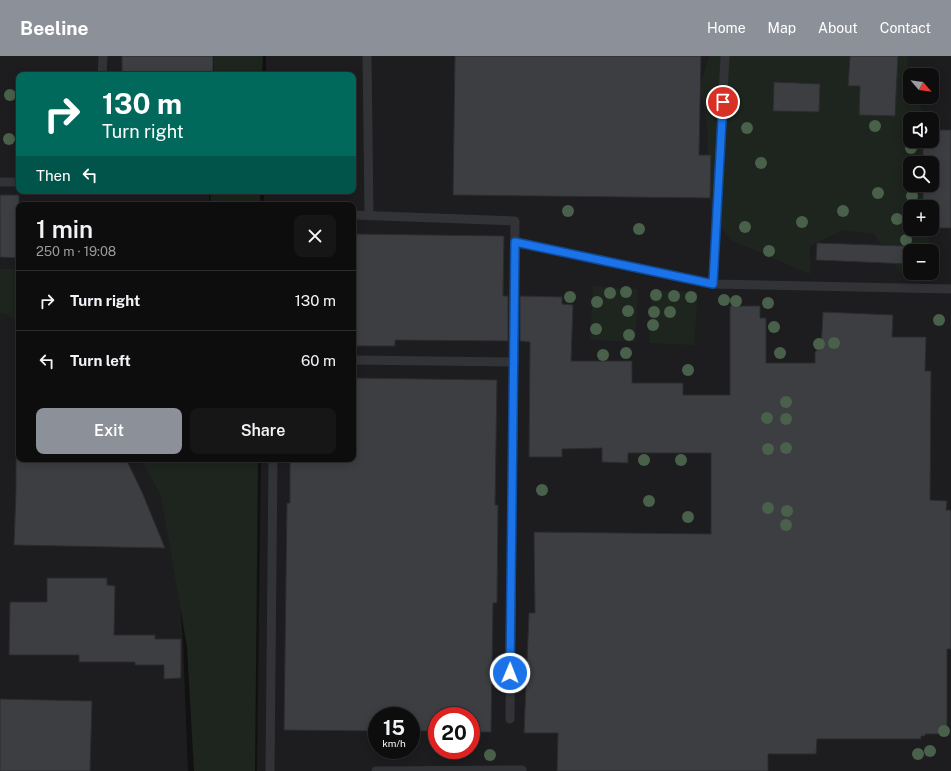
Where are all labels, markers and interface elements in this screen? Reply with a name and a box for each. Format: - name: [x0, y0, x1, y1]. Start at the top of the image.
- text: Beeline: [20, 17, 89, 39]
- text: Home: [707, 20, 746, 36]
- text: Map: [768, 20, 796, 36]
- text: About: [818, 20, 858, 36]
- text: Contact: [880, 20, 931, 36]
- north arrow: [903, 68, 939, 104]
- map controls: [903, 68, 939, 280]
- pin: [706, 85, 740, 119]
- text: 130 m: [102, 87, 182, 120]
- icon: right: [36, 88, 88, 140]
- icon: arrive: [712, 91, 734, 113]
- button: sound: [903, 112, 939, 148]
- text: Turn right: [102, 121, 184, 142]
- button: search: [903, 156, 939, 192]
- icon: left: [79, 164, 101, 186]
- text: Then: [36, 167, 71, 184]
- button: +: [903, 200, 939, 236]
- text: 1 min: [36, 215, 93, 243]
- button: close: [294, 215, 336, 257]
- text: 250 m · 19:08: [36, 244, 116, 259]
- button: −: [903, 244, 939, 280]
- icon: right: [36, 290, 58, 312]
- text: Turn right: [70, 292, 140, 309]
- text: 130 m: [295, 292, 336, 309]
- icon: left: [36, 350, 58, 372]
- text: Turn left: [70, 352, 131, 369]
- text: 60 m: [301, 352, 336, 369]
- button: Exit: [36, 408, 182, 454]
- button: Share: [190, 408, 336, 454]
- position arrow: [489, 652, 531, 694]
- speed limit sign: 20: [428, 707, 480, 759]
- text: 15: [383, 716, 405, 740]
- text: km/h: [382, 737, 406, 749]

